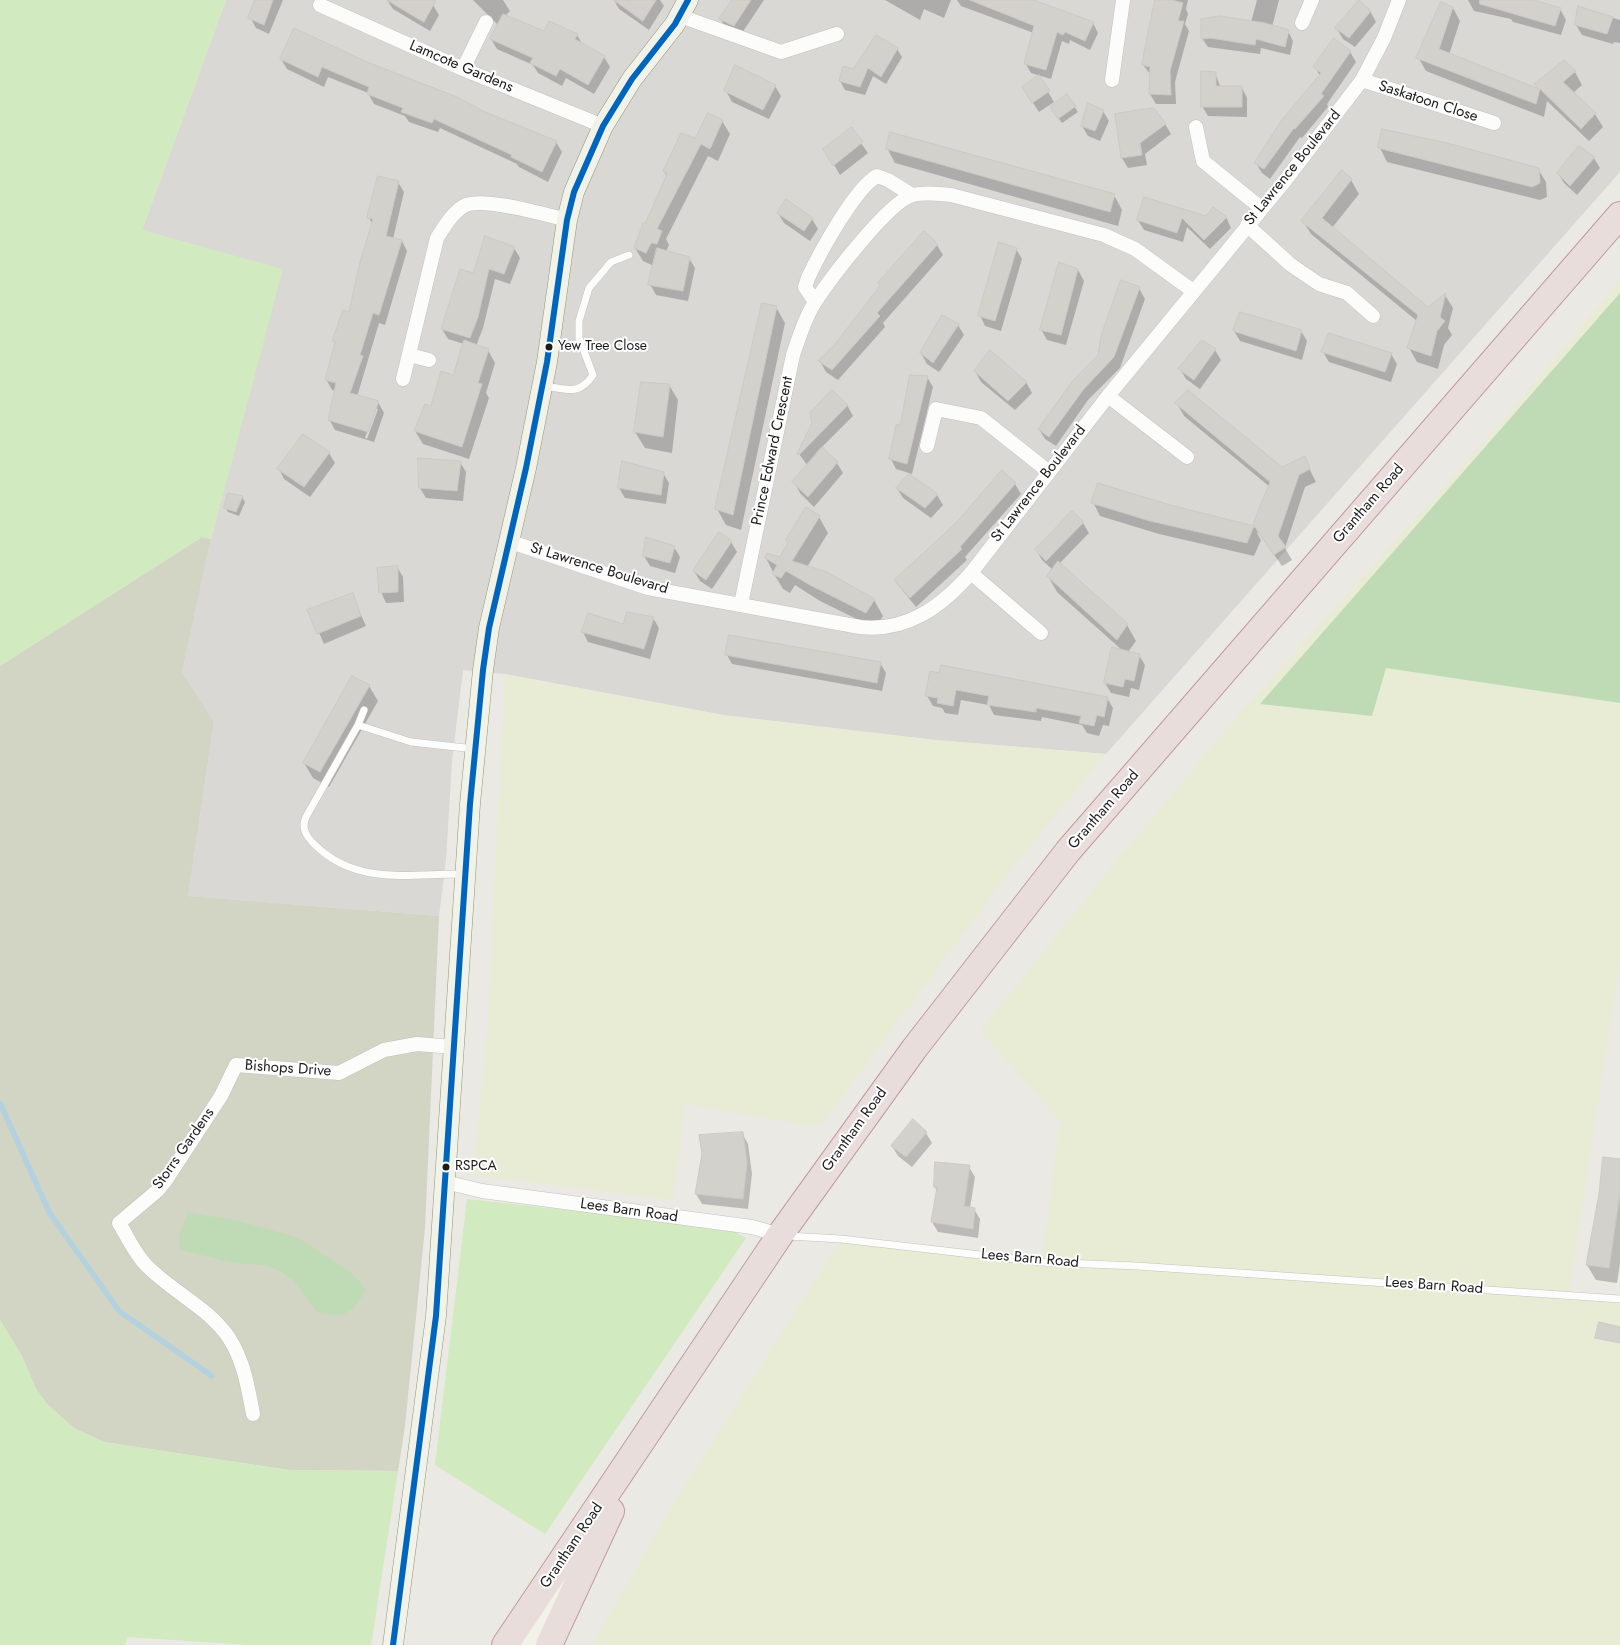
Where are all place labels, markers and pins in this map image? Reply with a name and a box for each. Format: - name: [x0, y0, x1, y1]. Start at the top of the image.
- place label: Yew Tree Close: [558, 339, 647, 355]
- marker: Yew Tree Close: [544, 342, 554, 352]
- place label: RSPCA: [455, 1159, 497, 1175]
- marker: RSPCA: [441, 1162, 451, 1172]

